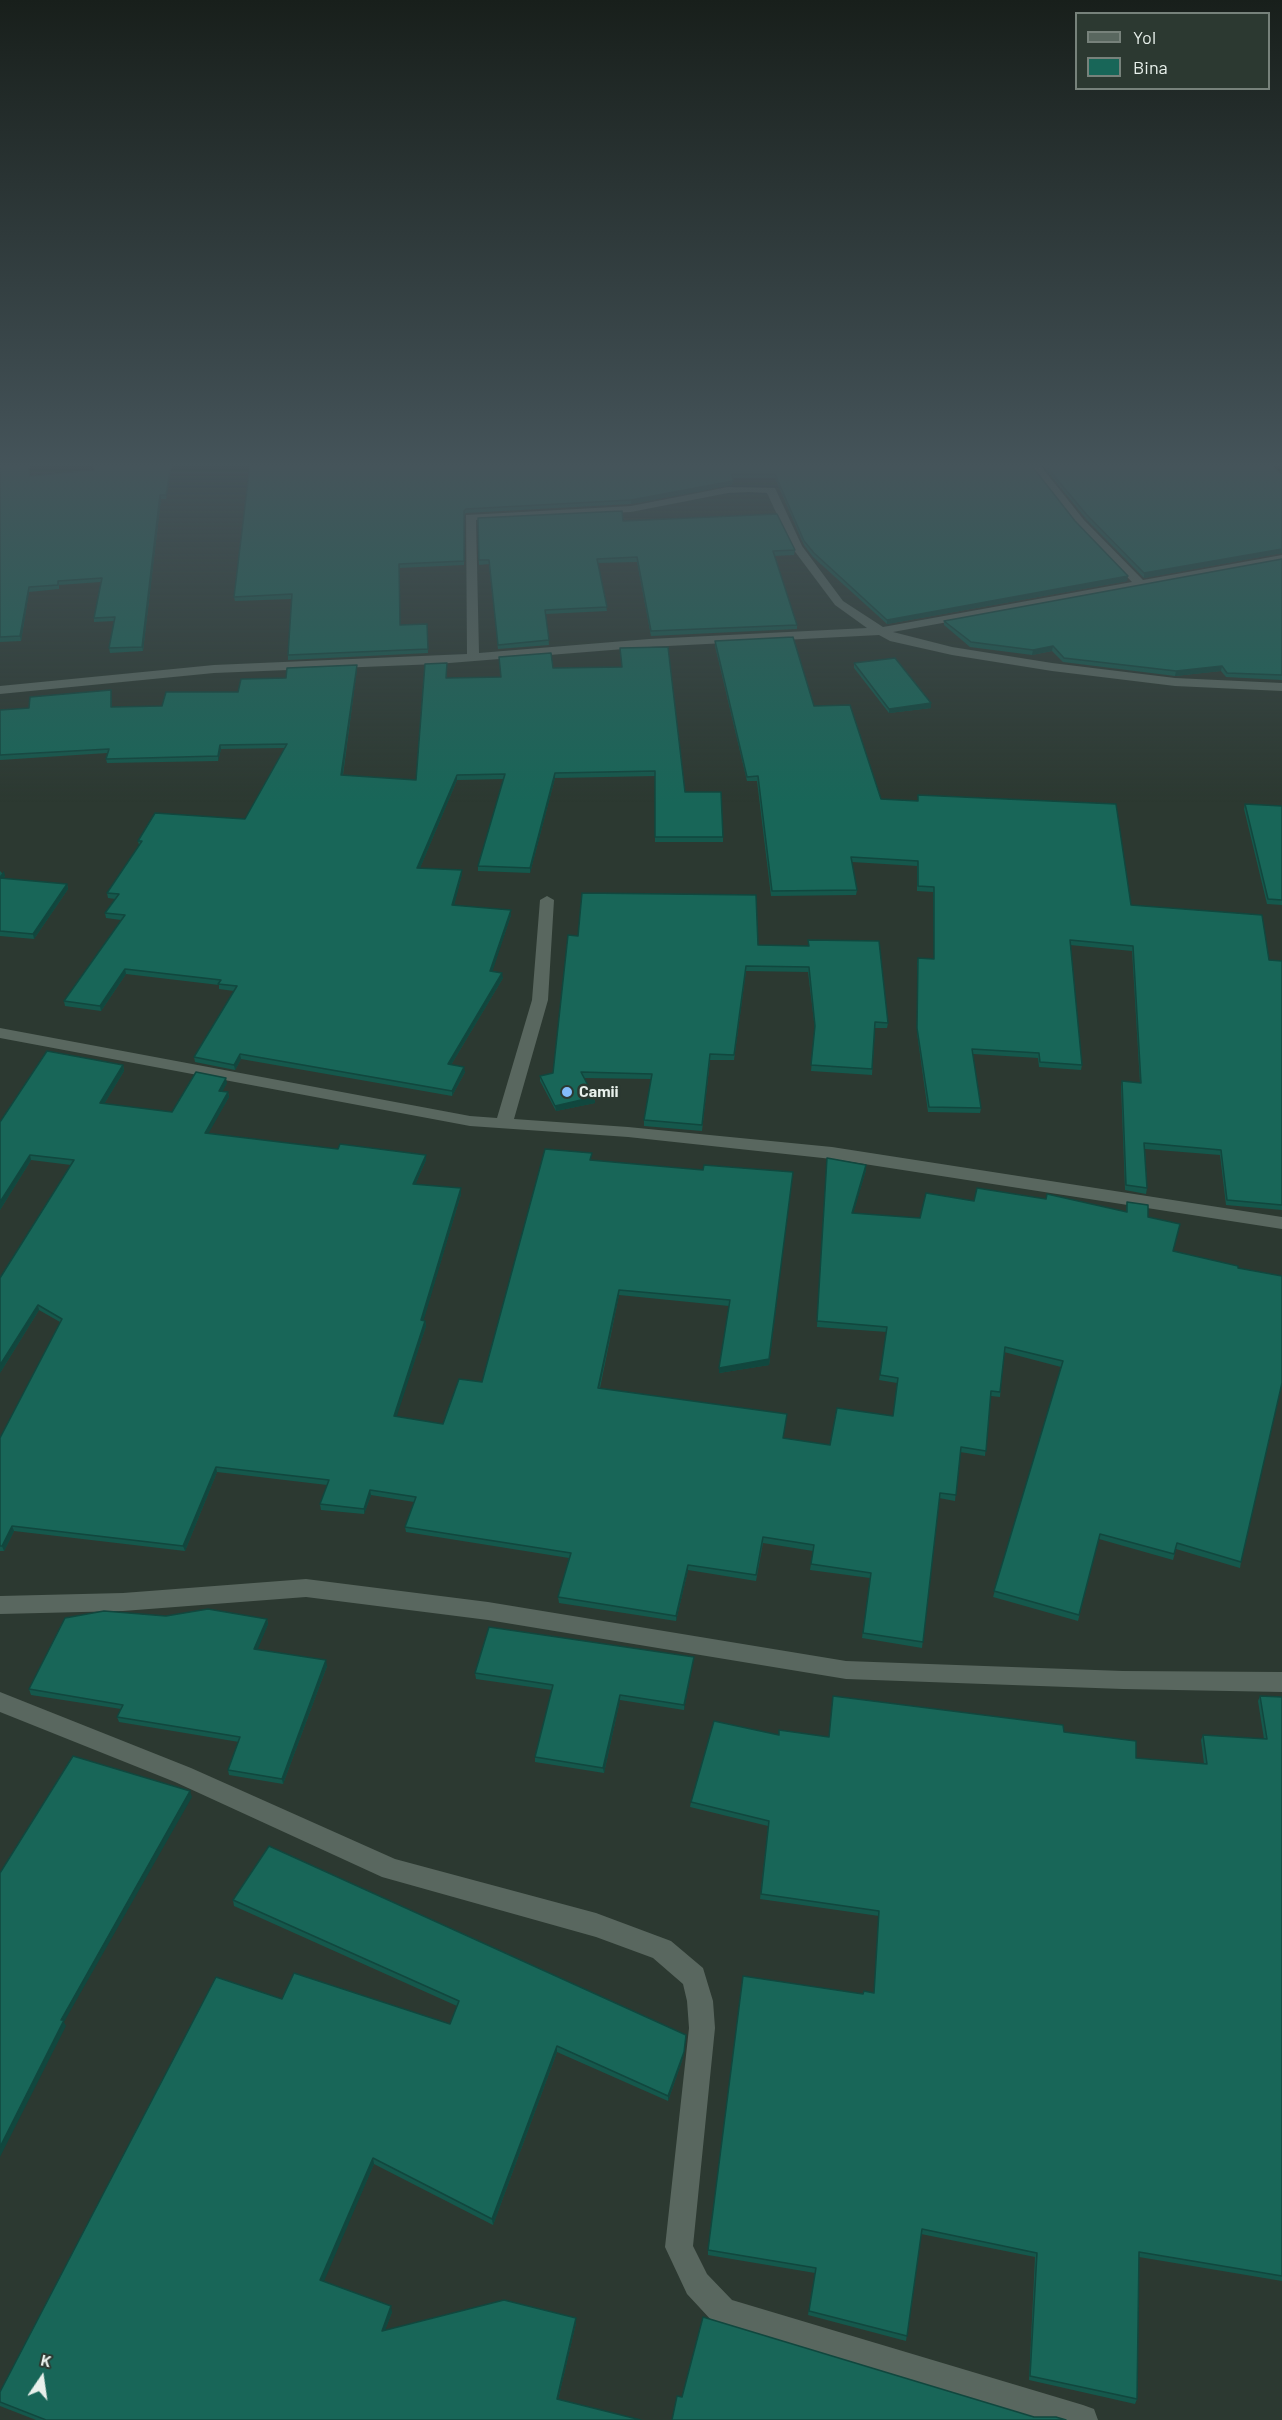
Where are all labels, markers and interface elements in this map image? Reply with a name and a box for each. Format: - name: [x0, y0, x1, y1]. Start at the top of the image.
- legend: [1075, 12, 1270, 90]
- text: Yol: [1133, 26, 1156, 48]
- text: Bina: [1133, 56, 1168, 78]
- place label: Camii: [579, 1082, 619, 1102]
- marker: Camii: [560, 1085, 574, 1099]
- north arrow: [12, 2348, 72, 2408]
- text: K: [39, 2350, 53, 2370]

